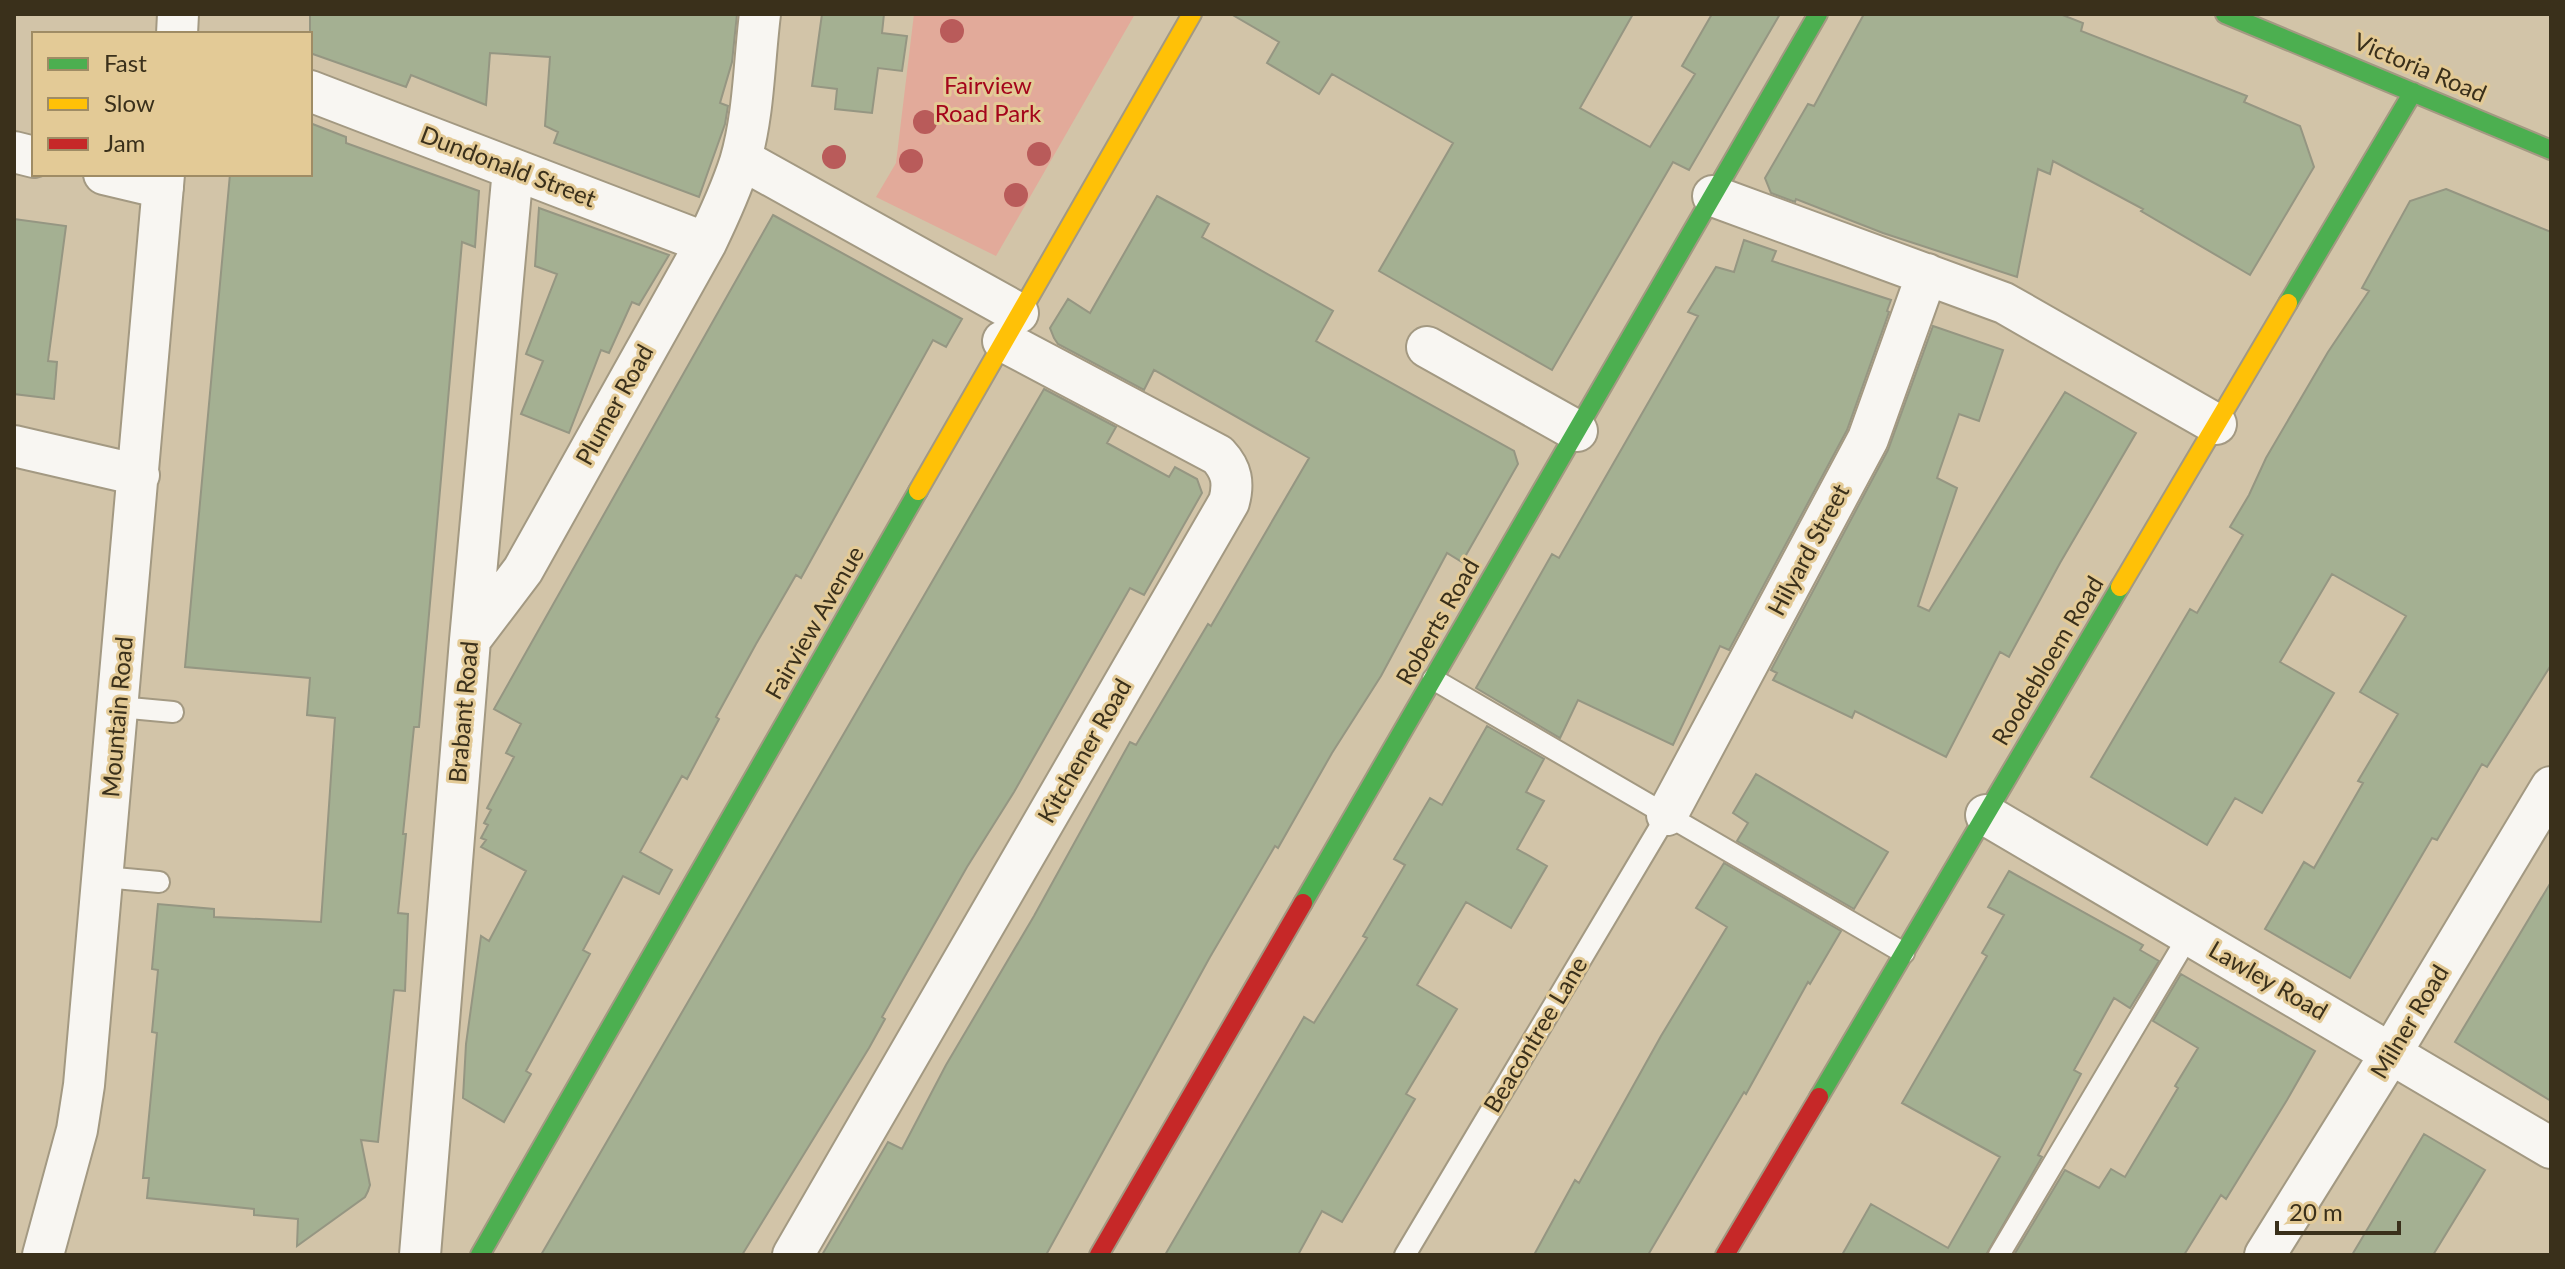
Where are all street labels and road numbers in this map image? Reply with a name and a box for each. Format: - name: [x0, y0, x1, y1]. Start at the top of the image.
- street label: Victoria Road: [2350, 26, 2491, 108]
- street label: Dundonald Street: [417, 119, 601, 213]
- street label: Plumer Road: [569, 339, 659, 470]
- street label: Hilyard Street: [1761, 478, 1855, 620]
- street label: Fairview Avenue: [758, 540, 869, 704]
- street label: Roberts Road: [1389, 553, 1485, 690]
- street label: Roodebloem Road: [1985, 570, 2109, 750]
- street label: Mountain Road: [95, 635, 138, 798]
- street label: Brabant Road: [442, 640, 483, 784]
- street label: Kitchener Road: [1031, 673, 1137, 827]
- street label: Lawley Road: [2204, 934, 2333, 1025]
- street label: Beacontree Lane: [1477, 951, 1593, 1117]
- street label: Milner Road: [2364, 959, 2454, 1083]

